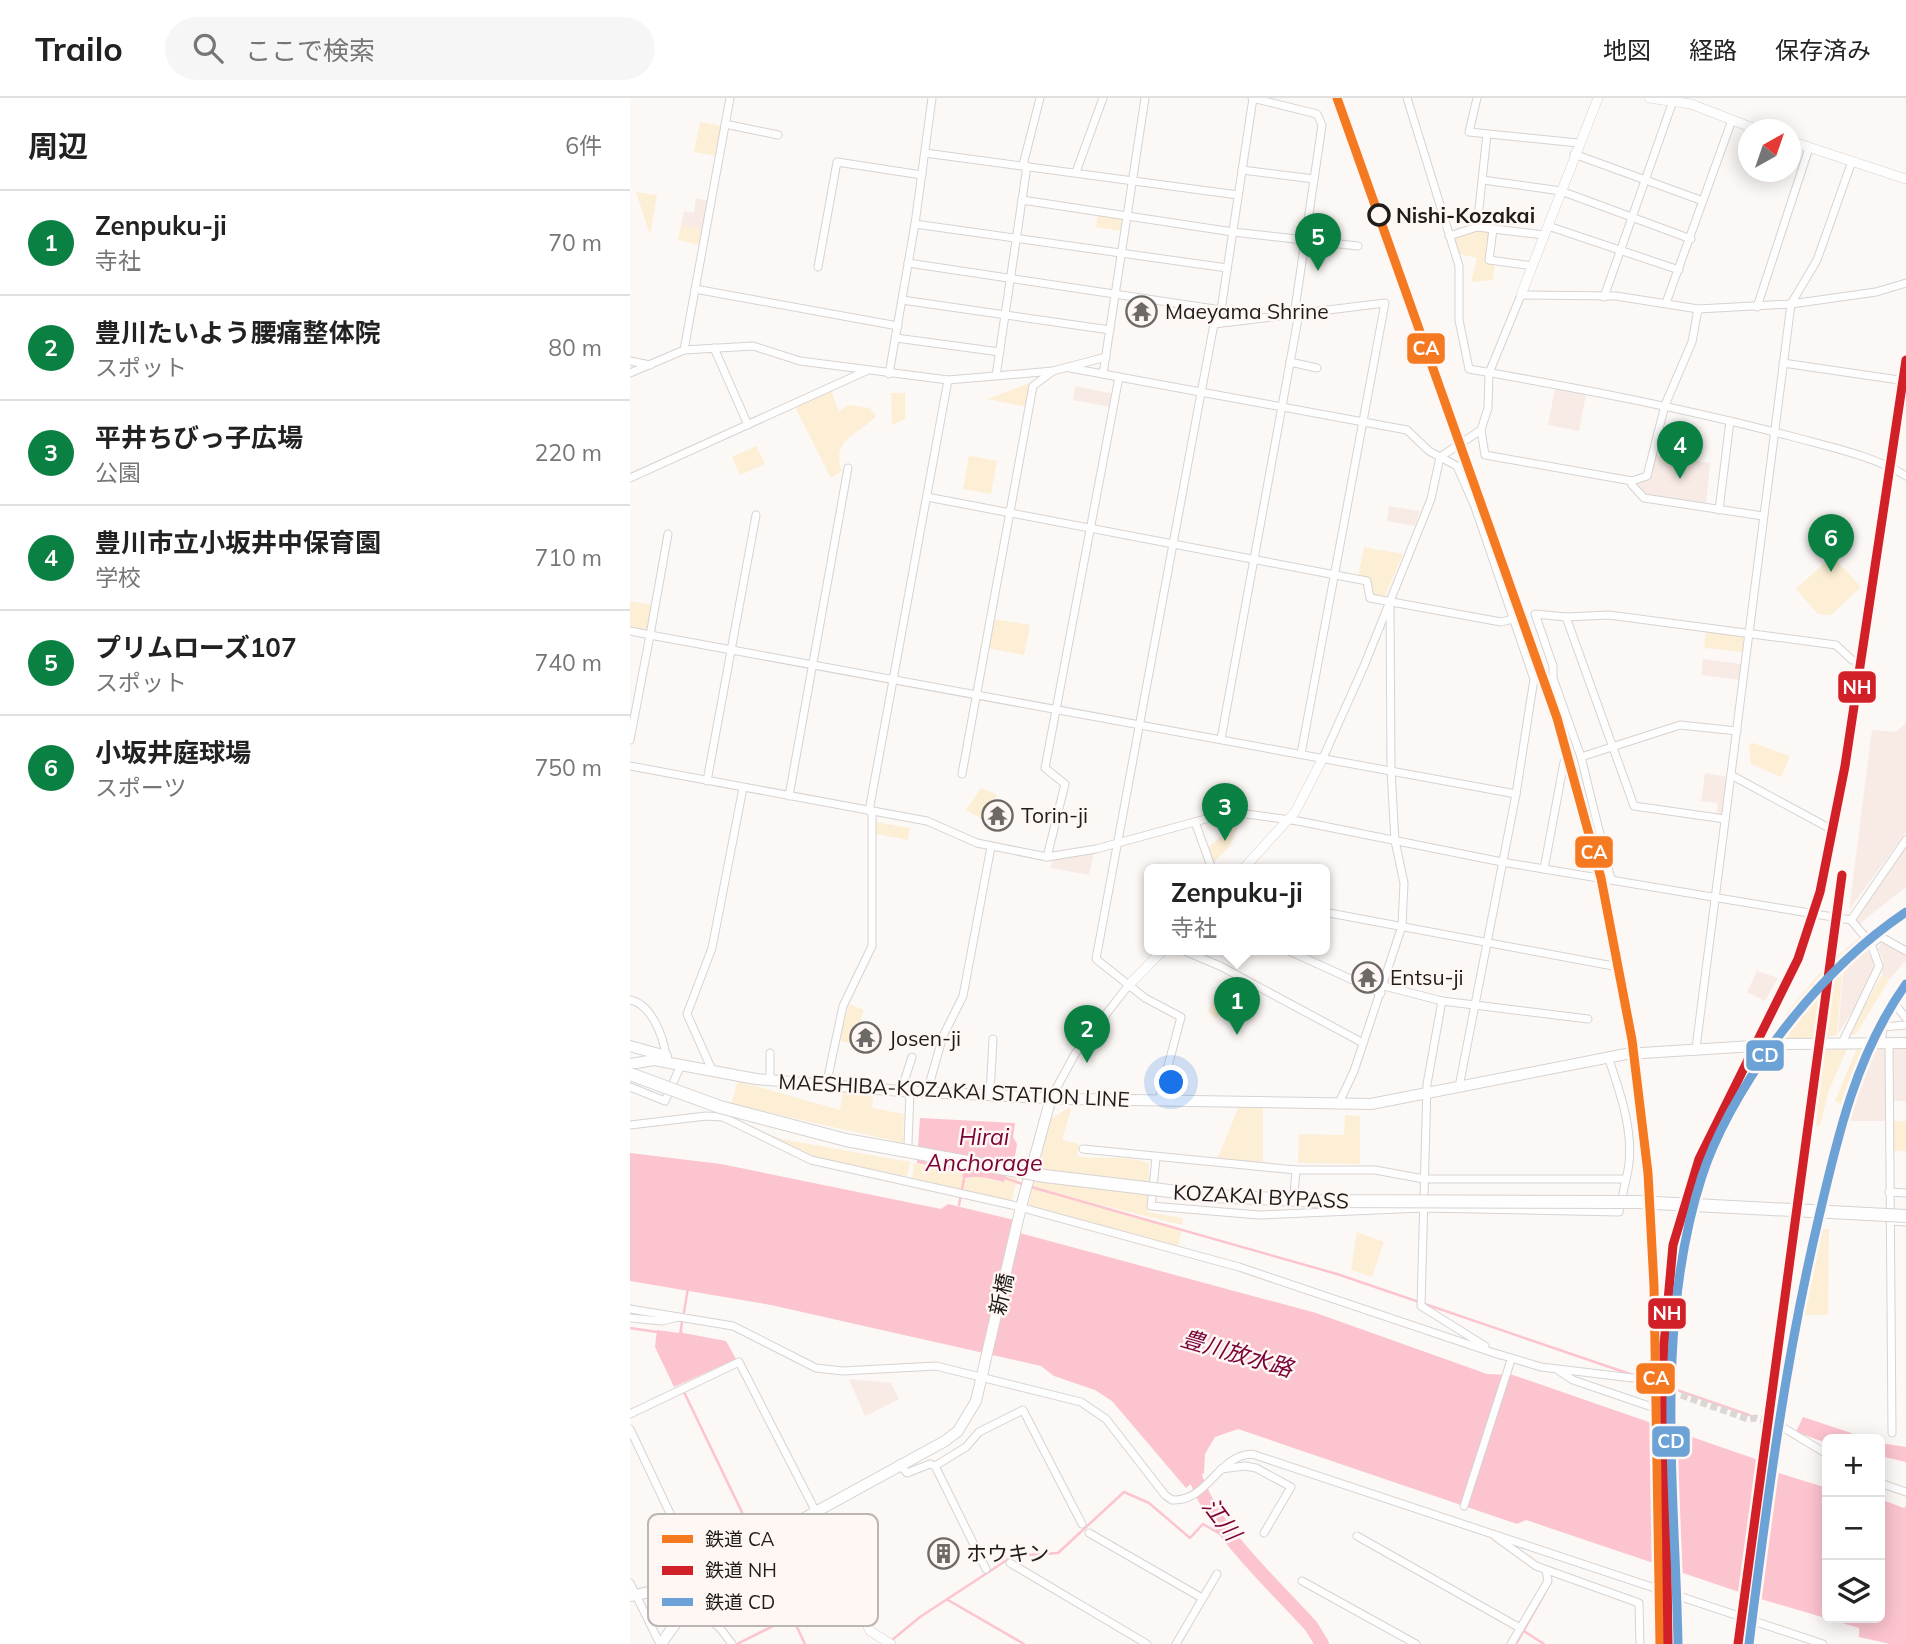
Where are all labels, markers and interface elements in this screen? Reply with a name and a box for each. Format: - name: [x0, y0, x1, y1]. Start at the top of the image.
- search box: [165, 17, 655, 80]
- text: Trailo: [35, 28, 123, 69]
- icon: search: [189, 29, 227, 67]
- text: ここで検索: [245, 34, 375, 67]
- text: 地図: [1603, 35, 1651, 65]
- text: 経路: [1689, 35, 1737, 65]
- text: 保存済み: [1775, 35, 1871, 65]
- north arrow: [1738, 119, 1801, 182]
- text: 周辺: [28, 127, 88, 165]
- text: 6件: [565, 131, 602, 160]
- place label: Nishi-Kozakai: [1396, 202, 1535, 228]
- marker: Nishi-Kozakai: [1368, 204, 1390, 226]
- text: Zenpuku-ji: [95, 209, 227, 242]
- pin: 5: [1295, 213, 1341, 271]
- text: 1: [44, 228, 58, 257]
- text: 70 m: [548, 228, 602, 257]
- text: 寺社: [95, 246, 141, 275]
- temple icon: Maeyama Shrine: [1125, 294, 1159, 328]
- place label: Maeyama Shrine: [1165, 298, 1329, 324]
- text: 豊川たいよう腰痛整体院: [95, 316, 380, 349]
- line badge: CA: [1406, 332, 1446, 365]
- text: 2: [44, 333, 58, 362]
- text: 80 m: [548, 333, 602, 362]
- text: CA: [1413, 336, 1440, 360]
- text: スポット: [95, 353, 187, 382]
- text: 平井ちびっ子広場: [95, 421, 303, 454]
- pin: 4: [1657, 421, 1703, 479]
- text: 3: [44, 438, 58, 467]
- text: 220 m: [534, 438, 602, 467]
- text: 公園: [95, 458, 141, 487]
- pin: 6: [1808, 514, 1854, 572]
- text: 豊川市立小坂井中保育園: [95, 526, 381, 559]
- text: 4: [44, 543, 58, 572]
- text: 710 m: [534, 543, 602, 572]
- text: 学校: [95, 563, 141, 592]
- text: プリムローズ107: [95, 631, 297, 664]
- text: 5: [44, 648, 58, 677]
- text: 740 m: [534, 648, 602, 677]
- text: スポット: [95, 668, 187, 697]
- line badge: NH: [1837, 670, 1877, 704]
- text: NH: [1842, 675, 1872, 699]
- text: 小坂井庭球場: [95, 736, 251, 769]
- text: 6: [44, 753, 58, 782]
- text: 750 m: [534, 753, 602, 782]
- text: スポーツ: [95, 773, 187, 802]
- pin: 3: [1202, 783, 1248, 841]
- temple icon: Torin-ji: [981, 798, 1015, 832]
- place label: Torin-ji: [1021, 802, 1088, 828]
- line badge: CA: [1574, 835, 1614, 869]
- text: CA: [1581, 840, 1608, 864]
- popup: [1144, 864, 1330, 955]
- text: Zenpuku-ji: [1171, 876, 1303, 909]
- text: 寺社: [1171, 913, 1217, 942]
- temple icon: Entsu-ji: [1350, 960, 1384, 994]
- place label: Entsu-ji: [1390, 964, 1464, 990]
- pin: 1: [1214, 977, 1260, 1035]
- pin: 2: [1064, 1005, 1110, 1063]
- temple icon: Josen-ji: [849, 1021, 883, 1055]
- place label: Josen-ji: [889, 1025, 961, 1051]
- line badge: CD: [1745, 1039, 1785, 1072]
- text: CD: [1751, 1043, 1779, 1067]
- your location: [1154, 1065, 1188, 1099]
- street label: MAESHIBA-KOZAKAI STATION LINE: [778, 1068, 1130, 1112]
- water label: Hirai Anchorage: [925, 1122, 1042, 1177]
- street label: KOZAKAI BYPASS: [1172, 1178, 1350, 1214]
- street label: 新橋: [984, 1271, 1018, 1317]
- line badge: NH: [1647, 1297, 1687, 1330]
- text: NH: [1652, 1301, 1682, 1325]
- water label: 豊川放水路: [1178, 1323, 1298, 1383]
- line badge: CA: [1635, 1362, 1676, 1395]
- text: CA: [1643, 1366, 1670, 1390]
- line badge: CD: [1651, 1425, 1691, 1458]
- text: CD: [1657, 1429, 1685, 1453]
- map controls: [1822, 1434, 1885, 1623]
- button: +: [1822, 1434, 1885, 1497]
- water label: 江川: [1197, 1492, 1249, 1548]
- button: −: [1822, 1497, 1885, 1560]
- legend: [648, 1514, 878, 1626]
- text: 鉄道 CA: [705, 1527, 775, 1551]
- building icon: ホウキン: [926, 1536, 960, 1570]
- place label: ホウキン: [966, 1540, 1049, 1566]
- text: 鉄道 NH: [705, 1558, 777, 1582]
- button: layers: [1822, 1560, 1885, 1623]
- text: 鉄道 CD: [705, 1590, 775, 1614]

